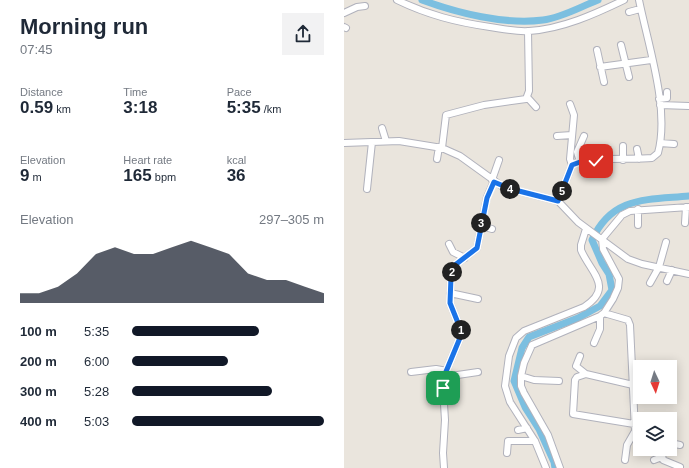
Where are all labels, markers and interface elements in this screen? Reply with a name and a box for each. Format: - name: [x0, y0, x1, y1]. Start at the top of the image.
- button: share: [282, 13, 324, 55]
- text: Morning run: [20, 14, 148, 39]
- text: 07:45: [20, 42, 53, 57]
- text: Distance: [20, 86, 63, 98]
- text: Time: [123, 86, 147, 98]
- text: Pace: [227, 86, 252, 98]
- text: 0.59: [20, 98, 53, 117]
- text: 3:18: [123, 98, 157, 117]
- text: 5:35: [227, 98, 261, 117]
- text: km: [53, 103, 71, 115]
- text: /km: [261, 103, 281, 115]
- pin: [579, 144, 613, 178]
- icon: check: [585, 150, 607, 172]
- text: Elevation: [20, 154, 65, 166]
- text: Heart rate: [123, 154, 172, 166]
- text: kcal: [227, 154, 246, 166]
- text: 9: [20, 166, 29, 185]
- text: 165: [123, 166, 152, 185]
- text: 36: [227, 166, 246, 185]
- text: m: [29, 171, 42, 183]
- text: bpm: [152, 171, 176, 183]
- pin: 4: [500, 179, 520, 199]
- pin: 5: [552, 181, 572, 201]
- text: 4: [507, 183, 513, 195]
- text: 5: [559, 185, 565, 197]
- text: Elevation: [20, 212, 73, 227]
- text: 297–305 m: [259, 212, 324, 227]
- pin: 3: [471, 213, 491, 233]
- text: 3: [478, 217, 484, 229]
- pin: 2: [442, 262, 462, 282]
- text: 2: [449, 266, 455, 278]
- pin: 1: [451, 320, 471, 340]
- text: 100 m: [20, 324, 57, 339]
- text: 5:35: [84, 324, 109, 339]
- text: 1: [458, 324, 464, 336]
- text: 200 m: [20, 354, 57, 369]
- text: 6:00: [84, 354, 109, 369]
- north arrow: [633, 360, 677, 404]
- map controls: [633, 360, 677, 456]
- pin: [426, 371, 460, 405]
- icon: arrive: [432, 377, 454, 399]
- text: 300 m: [20, 384, 57, 399]
- text: 5:28: [84, 384, 109, 399]
- button: layers: [633, 412, 677, 456]
- text: 400 m: [20, 414, 57, 429]
- text: 5:03: [84, 414, 109, 429]

